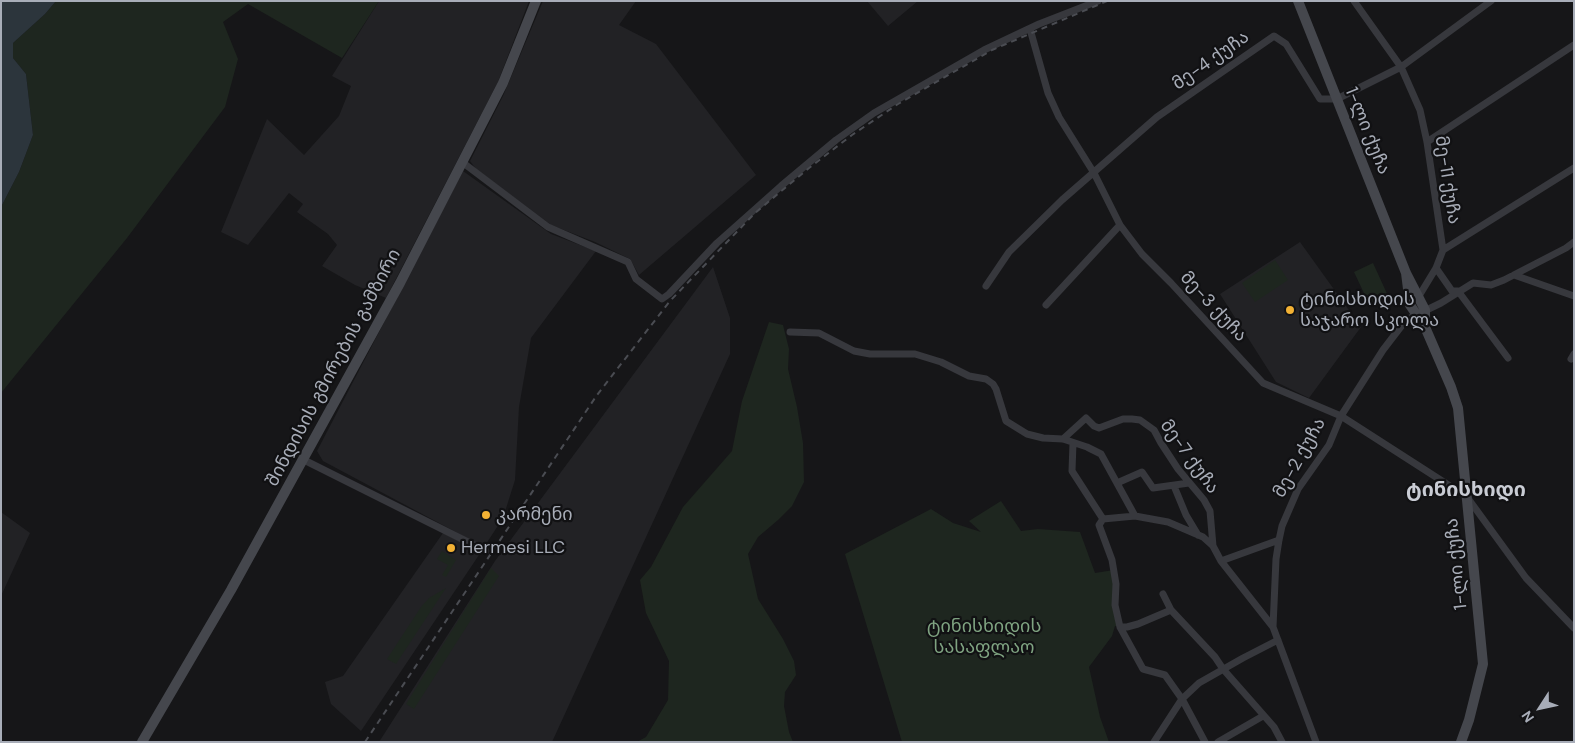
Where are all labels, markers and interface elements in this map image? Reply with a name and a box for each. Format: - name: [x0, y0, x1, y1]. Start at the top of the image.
- street label: მე-4 ქუჩა: [1169, 27, 1253, 95]
- street label: 1-ლი ქუჩა: [1340, 84, 1394, 178]
- street label: მე-11 ქუჩა: [1429, 134, 1465, 226]
- street label: შინდისის გმირების გამზირი: [262, 246, 406, 490]
- street label: მე-3 ქუჩა: [1175, 267, 1251, 347]
- place label: ტინისხიდის საჯარო სკოლა: [1300, 289, 1439, 332]
- marker: ტინისხიდის საჯარო სკოლა: [1284, 304, 1296, 316]
- street label: მე-2 ქუჩა: [1269, 414, 1331, 502]
- street label: მე-7 ქუჩა: [1155, 416, 1223, 498]
- district label: ტინისხიდი: [1406, 479, 1526, 503]
- place label: კარმენი: [496, 504, 573, 526]
- marker: კარმენი: [480, 509, 492, 521]
- street label: 1-ლი ქუჩა: [1441, 517, 1473, 611]
- place label: Hermesi LLC: [461, 537, 565, 559]
- marker: Hermesi LLC: [445, 542, 457, 554]
- park label: ტინისხიდის სასაფლაო: [927, 616, 1041, 659]
- north arrow: [1515, 683, 1565, 733]
- text: N: [1517, 707, 1538, 726]

